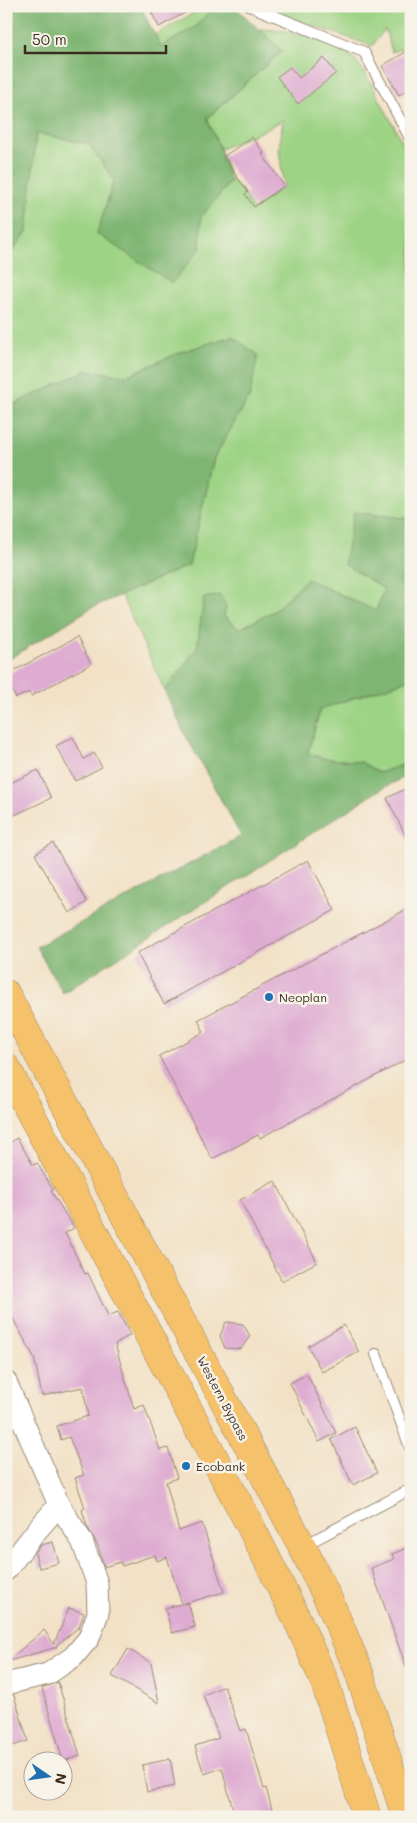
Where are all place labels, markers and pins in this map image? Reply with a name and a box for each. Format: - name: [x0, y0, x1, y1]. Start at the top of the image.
- place label: Neoplan: [279, 989, 327, 1005]
- marker: Neoplan: [263, 991, 275, 1003]
- place label: Ecobank: [196, 1458, 245, 1474]
- marker: Ecobank: [180, 1460, 192, 1472]

